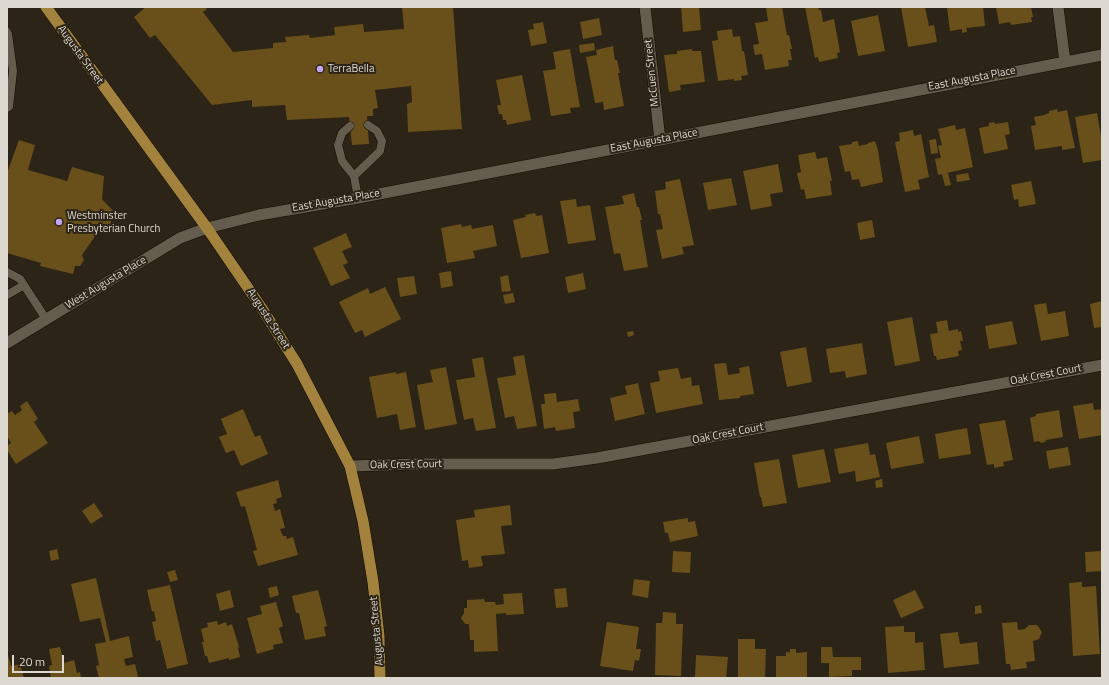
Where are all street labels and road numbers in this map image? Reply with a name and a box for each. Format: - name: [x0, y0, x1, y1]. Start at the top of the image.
- street label: Augusta Street: [54, 23, 106, 87]
- street label: McCuen Street: [642, 39, 662, 107]
- street label: East Augusta Place: [927, 64, 1017, 94]
- street label: East Augusta Place: [609, 126, 699, 156]
- street label: East Augusta Place: [291, 187, 381, 215]
- street label: West Augusta Place: [63, 254, 149, 312]
- street label: Augusta Street: [244, 286, 292, 352]
- street label: Oak Crest Court: [1009, 362, 1083, 388]
- street label: Oak Crest Court: [691, 421, 765, 447]
- street label: Oak Crest Court: [370, 458, 442, 472]
- street label: Augusta Street: [367, 596, 387, 666]

